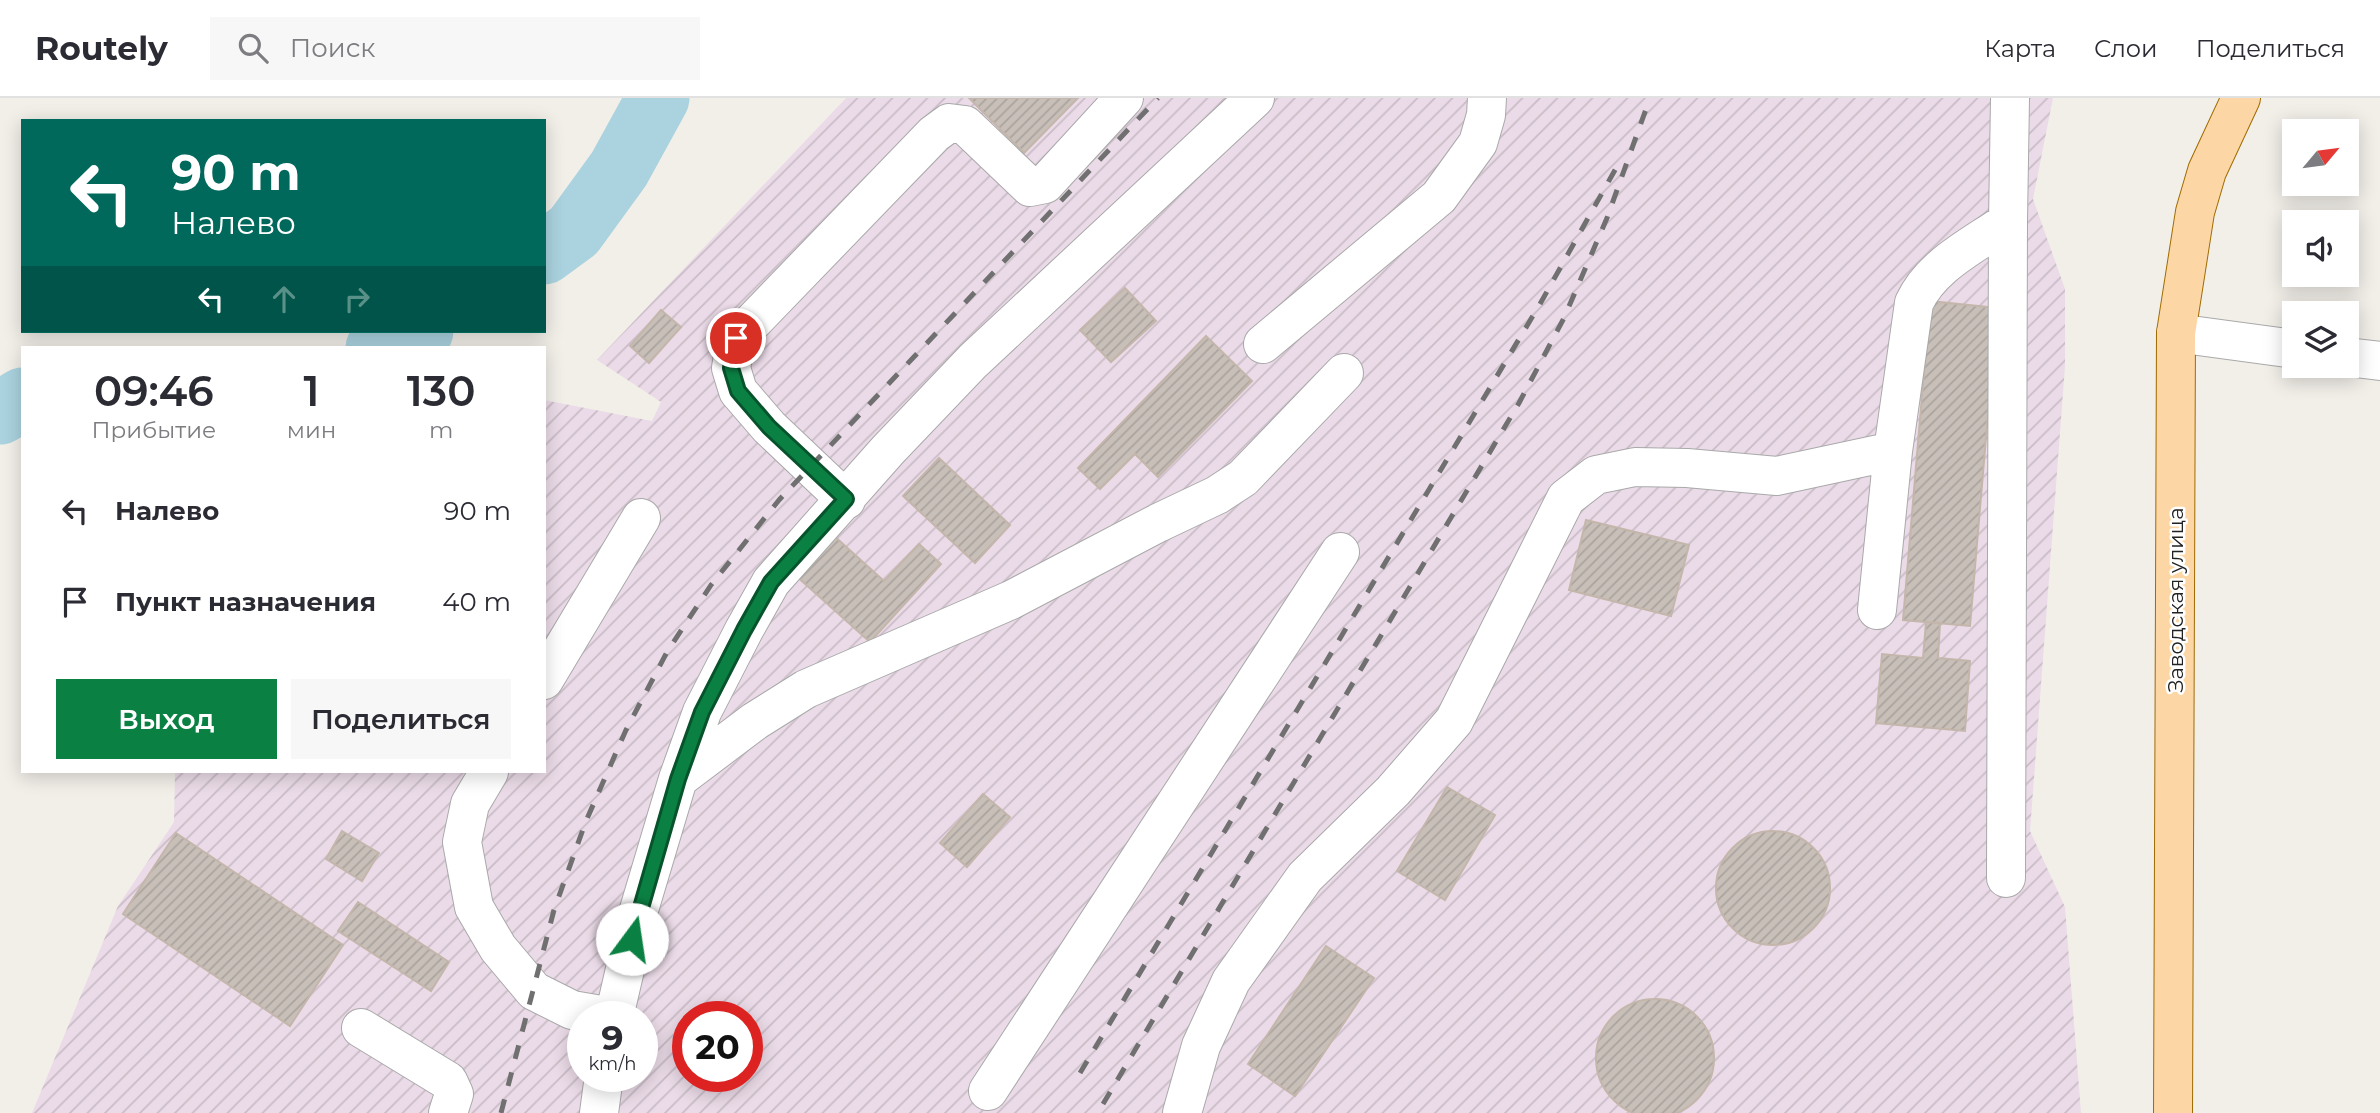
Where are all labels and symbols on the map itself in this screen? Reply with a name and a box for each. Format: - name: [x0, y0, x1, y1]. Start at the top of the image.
- north arrow: [2282, 119, 2359, 196]
- pin: [706, 308, 766, 368]
- street label: Заводская улица: [2163, 508, 2188, 692]
- position arrow: [595, 902, 669, 976]
- speed limit sign: 20: [672, 1001, 763, 1092]

